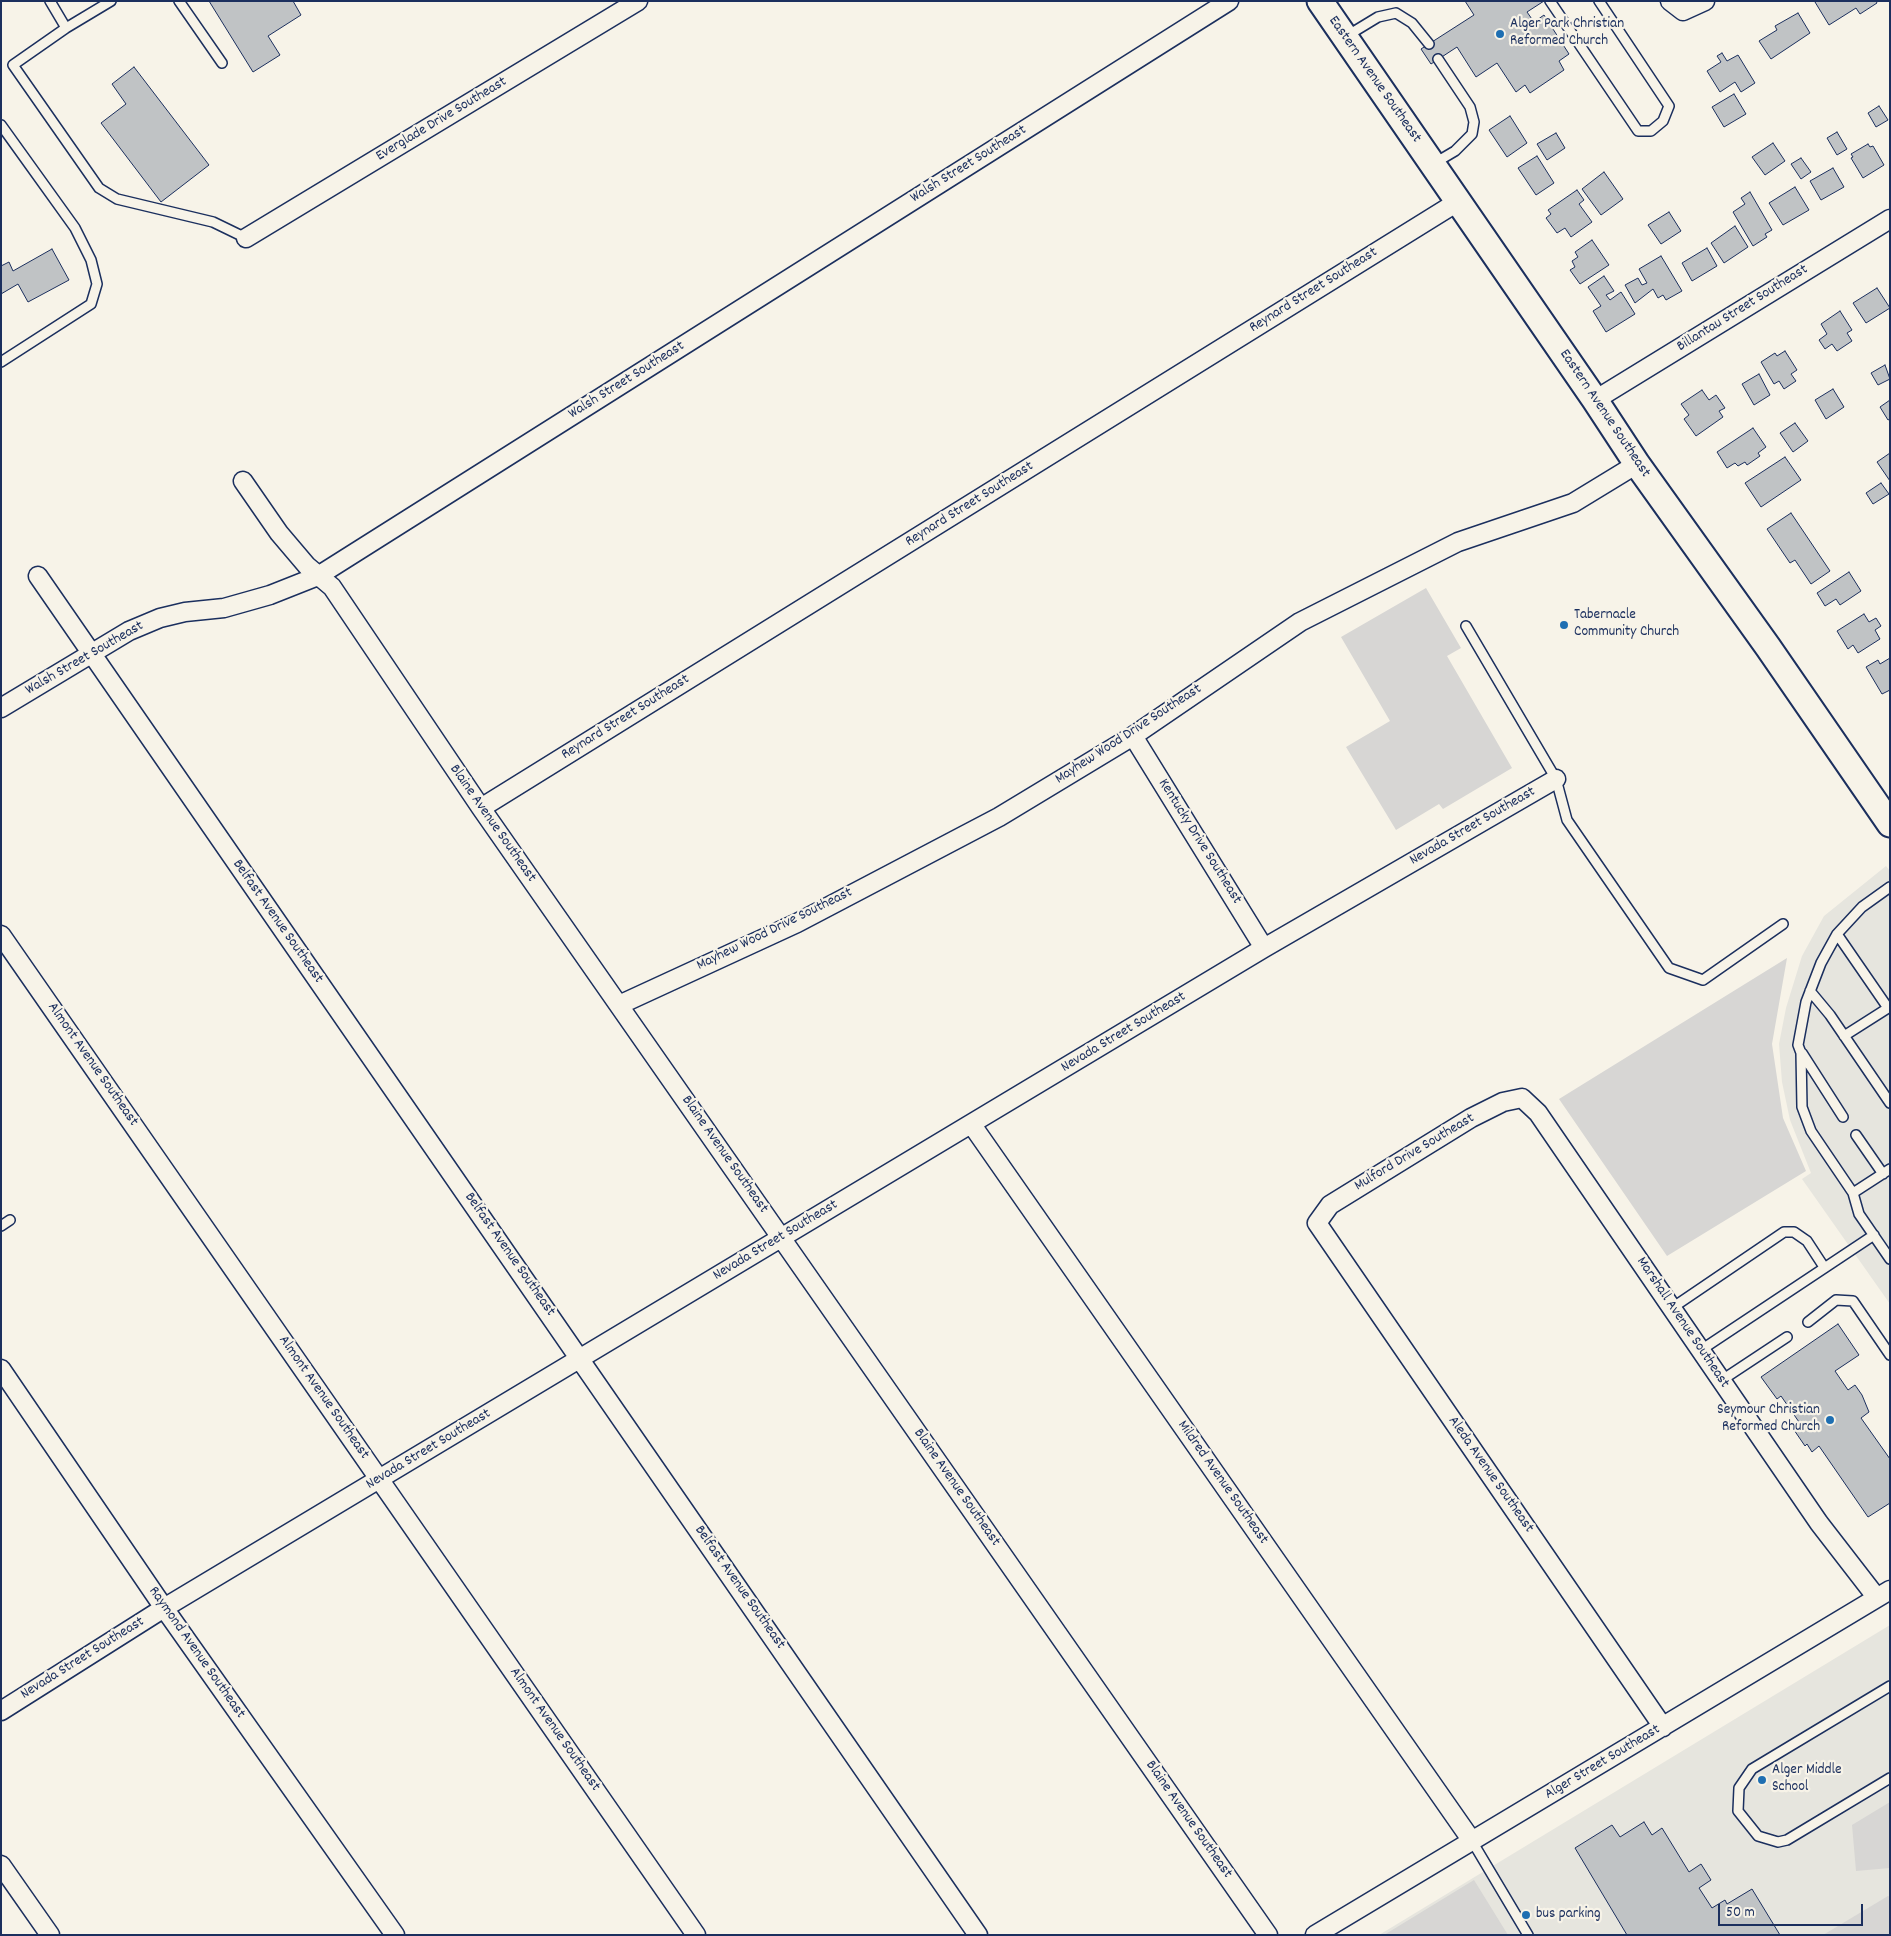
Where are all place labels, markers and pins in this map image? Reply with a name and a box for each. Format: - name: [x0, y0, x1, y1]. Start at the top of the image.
- place label: Alger Park Christian Reformed Church: [1510, 16, 1624, 51]
- marker: Alger Park Christian Reformed Church: [1494, 28, 1506, 40]
- place label: Tabernacle Community Church: [1574, 607, 1679, 642]
- marker: Tabernacle Community Church: [1558, 619, 1570, 631]
- place label: Seymour Christian Reformed Church: [1717, 1402, 1820, 1437]
- marker: Seymour Christian Reformed Church: [1824, 1414, 1836, 1426]
- place label: Alger Middle School: [1772, 1762, 1842, 1797]
- marker: Alger Middle School: [1756, 1774, 1768, 1786]
- place label: bus parking: [1536, 1906, 1601, 1924]
- marker: bus parking: [1520, 1909, 1532, 1921]

